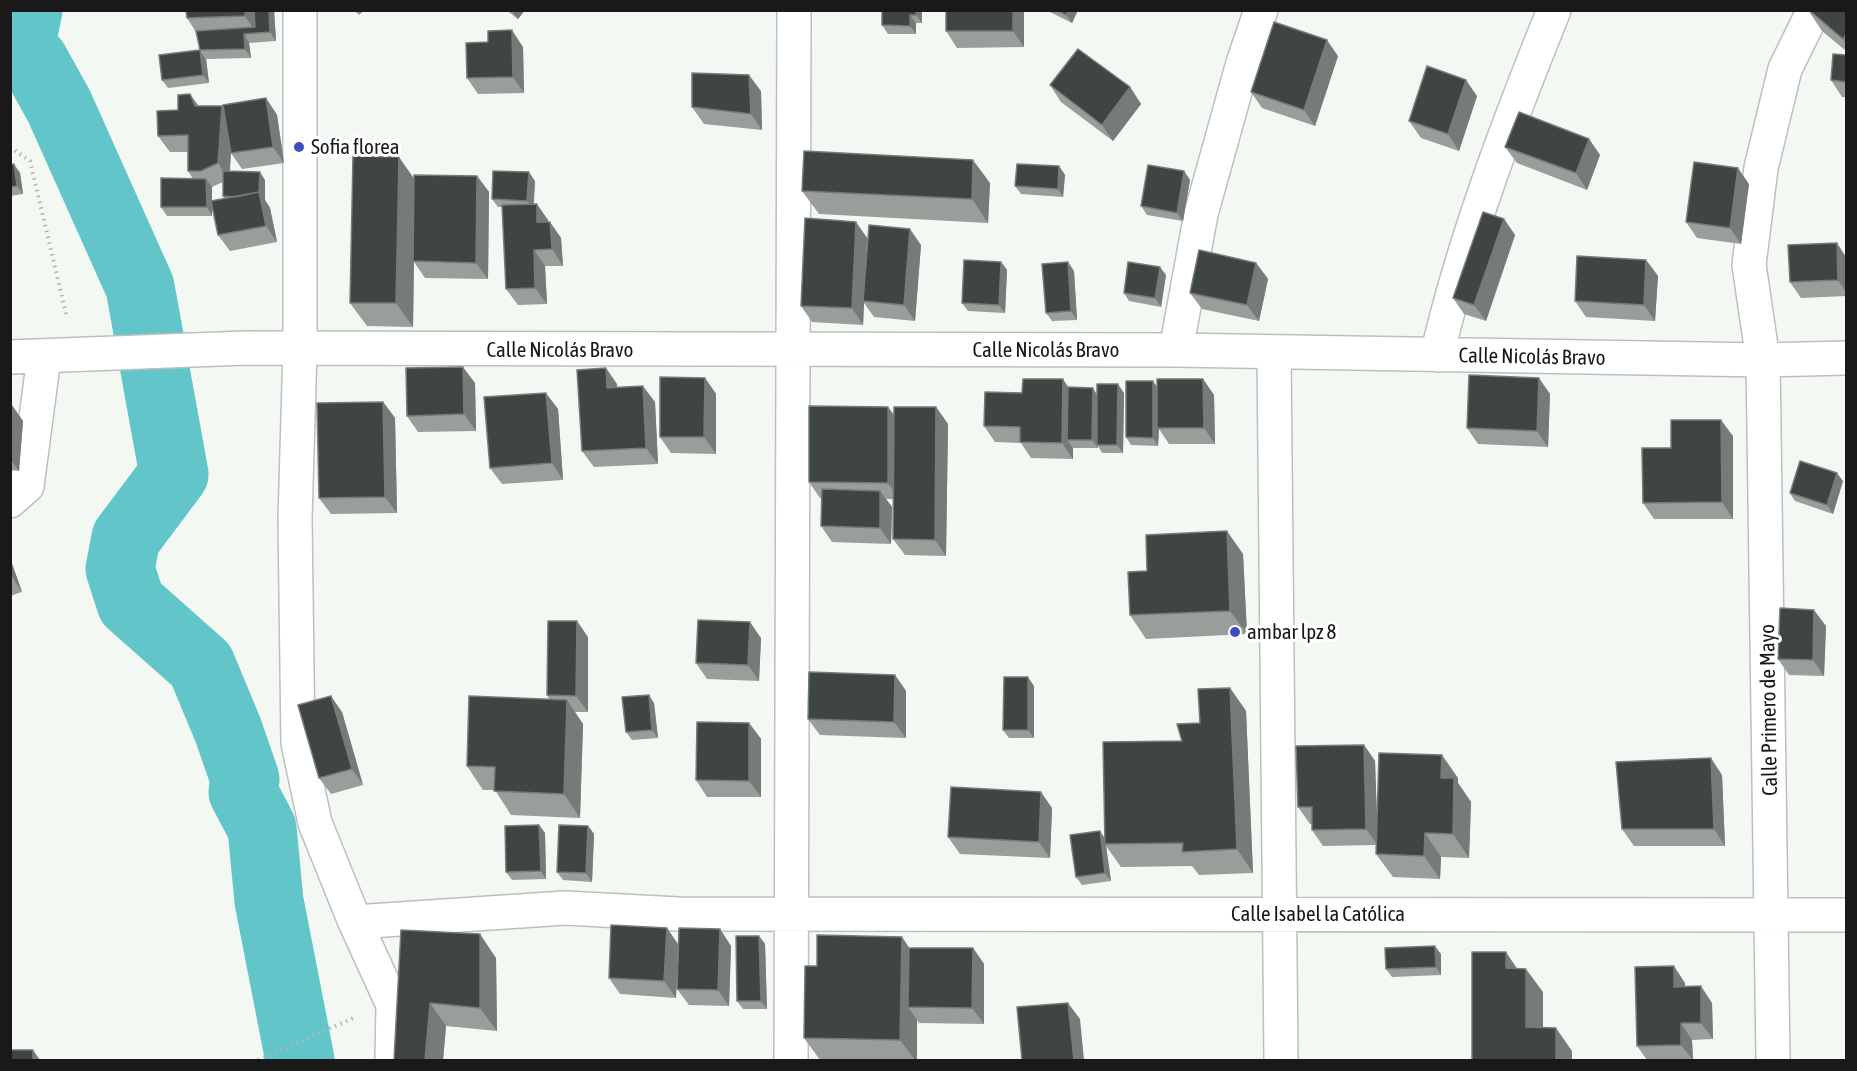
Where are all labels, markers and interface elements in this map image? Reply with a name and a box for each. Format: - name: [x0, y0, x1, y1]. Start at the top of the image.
- place label: Sofia florea: [311, 134, 399, 160]
- marker: Sofia florea: [292, 140, 306, 154]
- street label: Calle Nicolás Bravo: [487, 337, 633, 363]
- street label: Calle Nicolás Bravo: [973, 337, 1119, 363]
- street label: Calle Nicolás Bravo: [1458, 343, 1606, 371]
- place label: ambar lpz 8: [1247, 619, 1336, 645]
- street label: Calle Primero de Mayo: [1755, 624, 1783, 796]
- marker: ambar lpz 8: [1228, 625, 1242, 639]
- street label: Calle Isabel la Católica: [1231, 901, 1405, 927]

